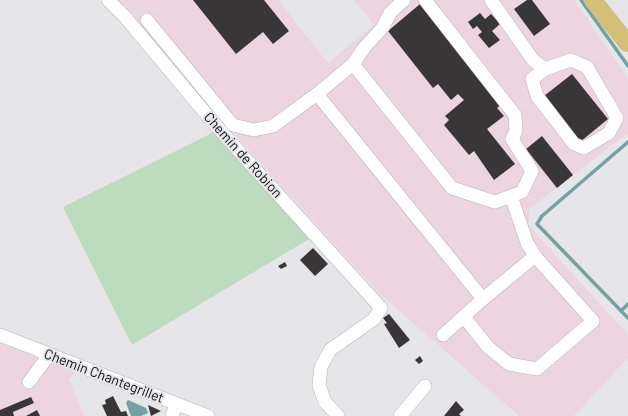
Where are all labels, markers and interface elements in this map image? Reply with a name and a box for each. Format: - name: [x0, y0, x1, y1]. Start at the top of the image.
- street label: Chemin de Robion: [200, 109, 286, 201]
- street label: Chemin Chantegrillet: [42, 345, 166, 407]

